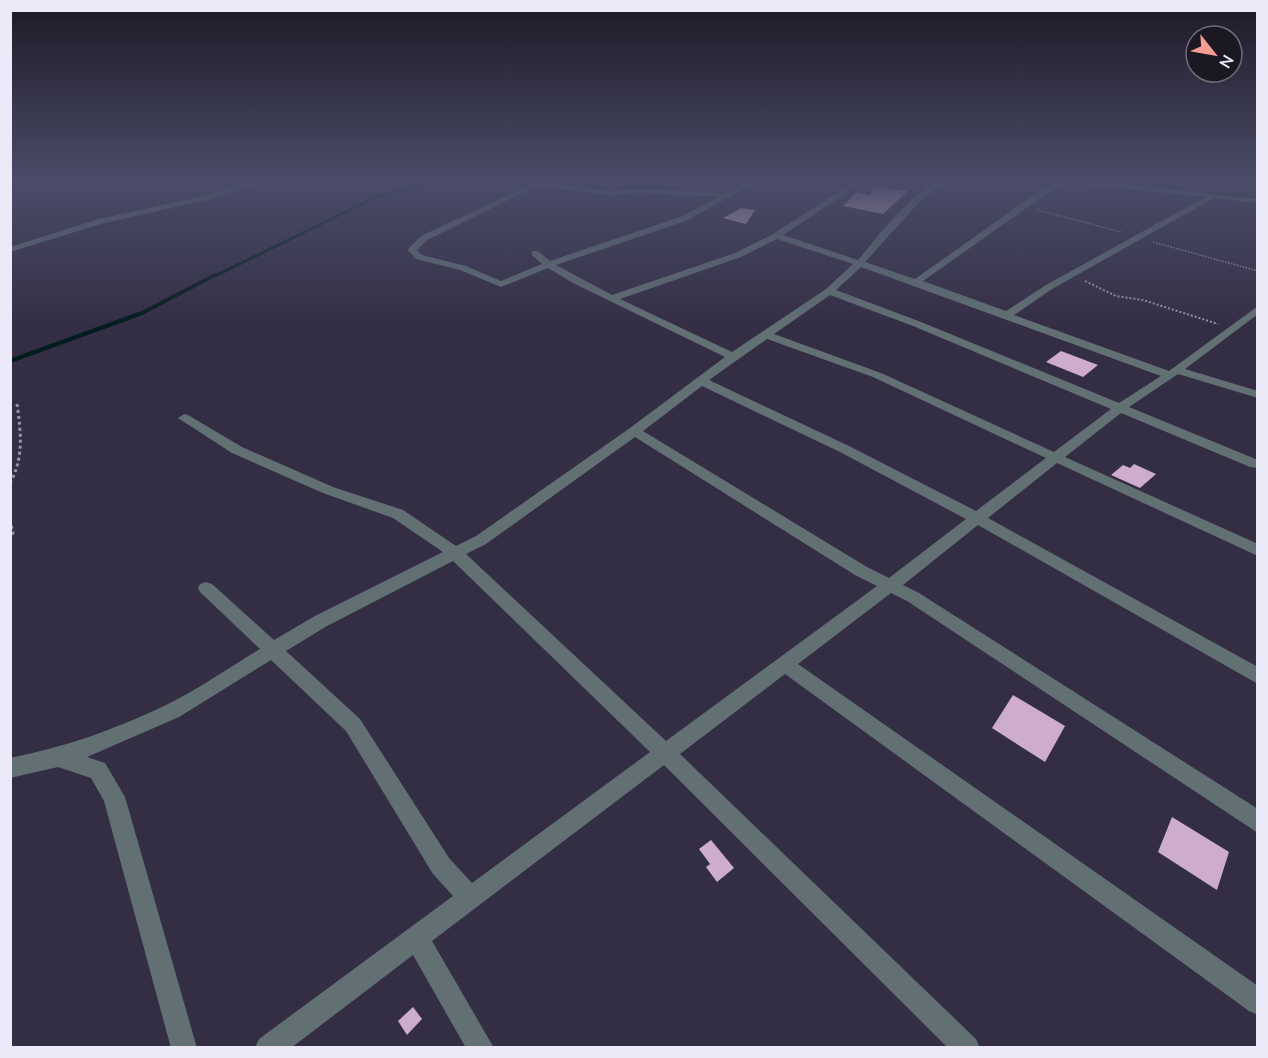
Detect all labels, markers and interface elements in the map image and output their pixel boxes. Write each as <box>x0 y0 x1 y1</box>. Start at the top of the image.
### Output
north arrow <box>1184 24 1244 84</box>
text: N <box>1215 51 1239 72</box>

